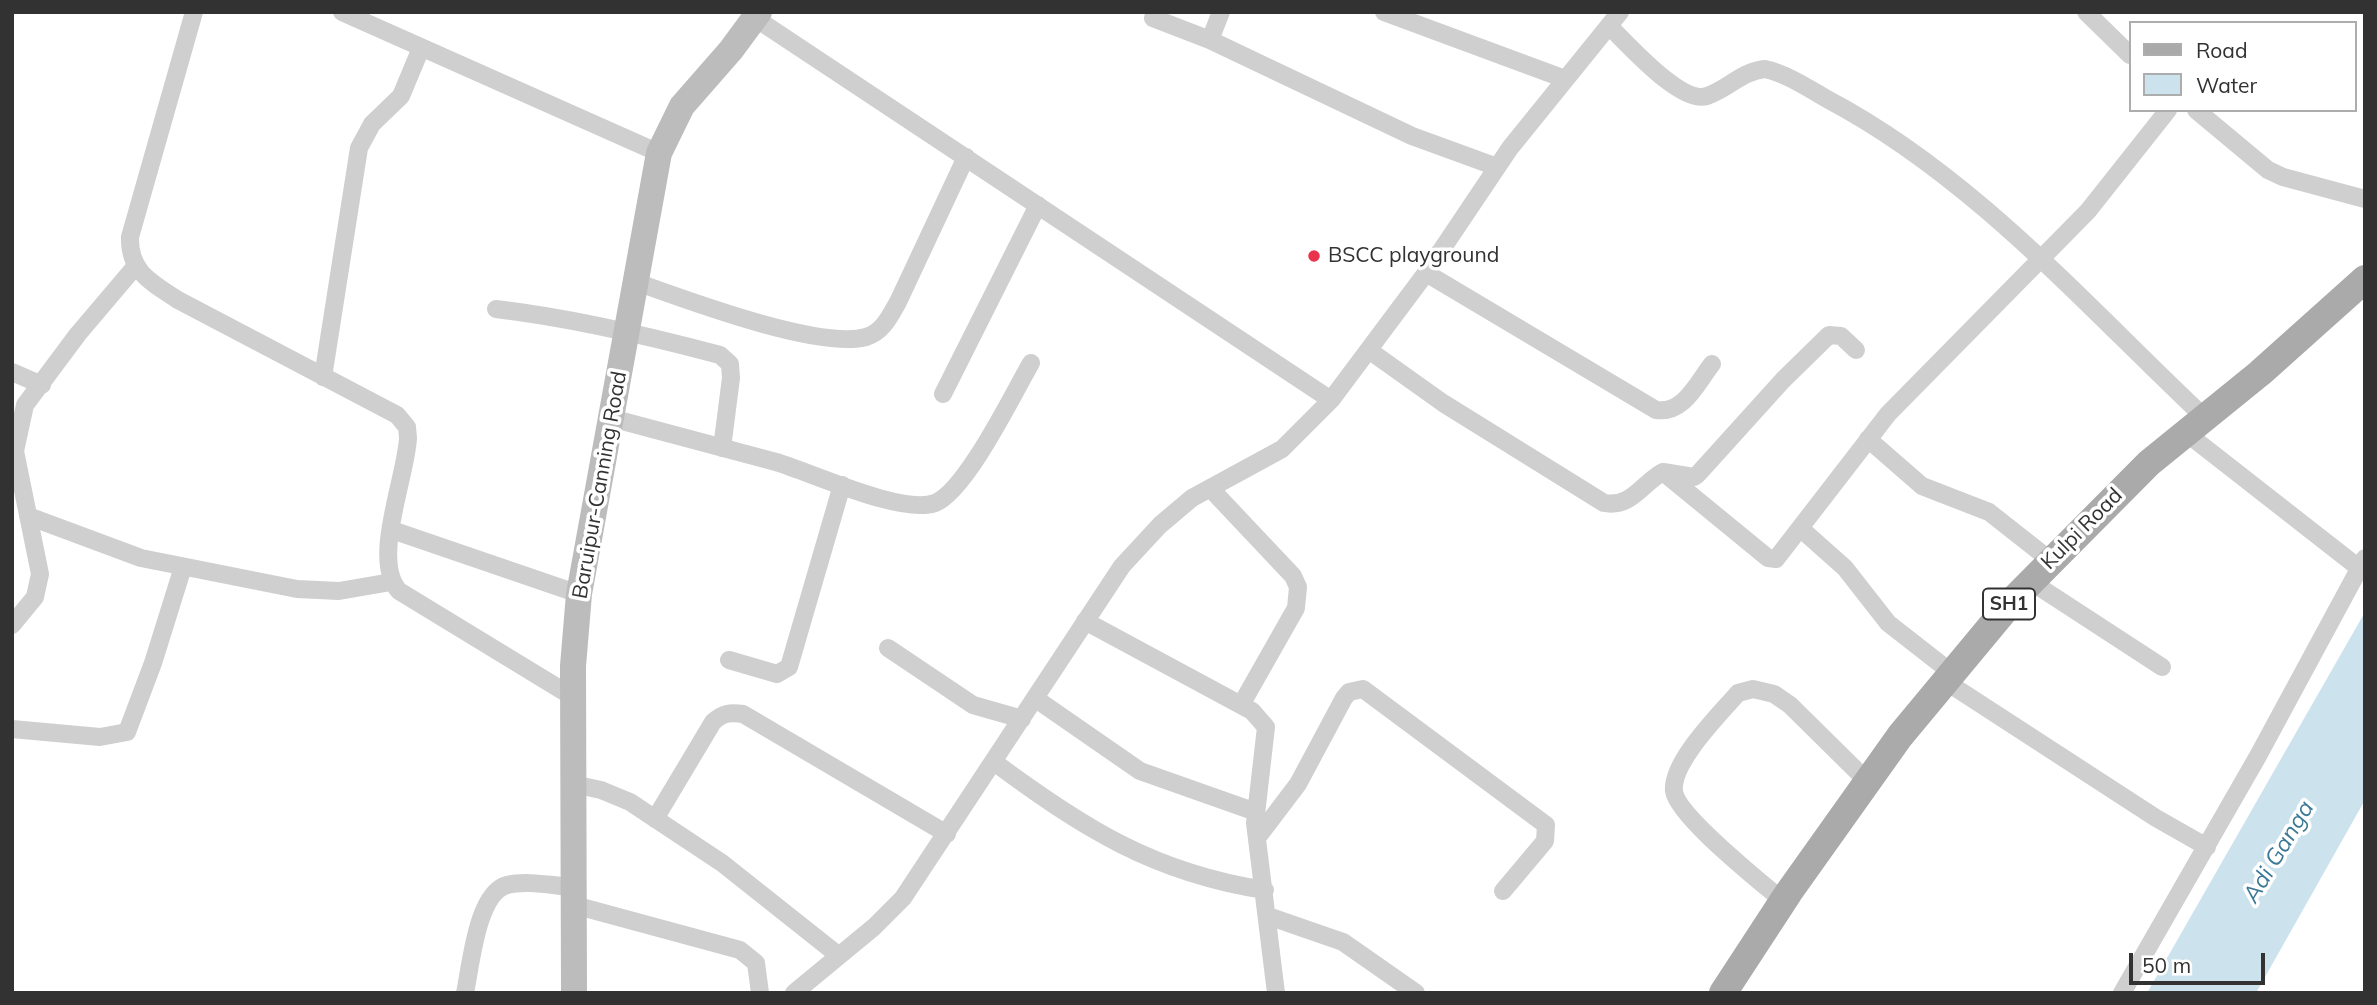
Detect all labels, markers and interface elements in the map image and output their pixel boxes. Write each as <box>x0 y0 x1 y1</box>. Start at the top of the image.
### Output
legend <box>2128 21 2356 112</box>
text: Road <box>2196 37 2247 63</box>
text: Water <box>2196 72 2257 98</box>
place label: BSCC playground <box>1328 243 1499 269</box>
marker: BSCC playground <box>1306 248 1322 264</box>
street label: Baruipur-Canning Road <box>568 369 632 601</box>
street label: Kulpi Road <box>2036 483 2128 575</box>
road number: SH1 <box>1983 589 2035 620</box>
water label: Adi Ganga <box>2238 796 2320 908</box>
scale bar <box>2132 939 2268 983</box>
text: 50 m <box>2142 952 2191 978</box>

